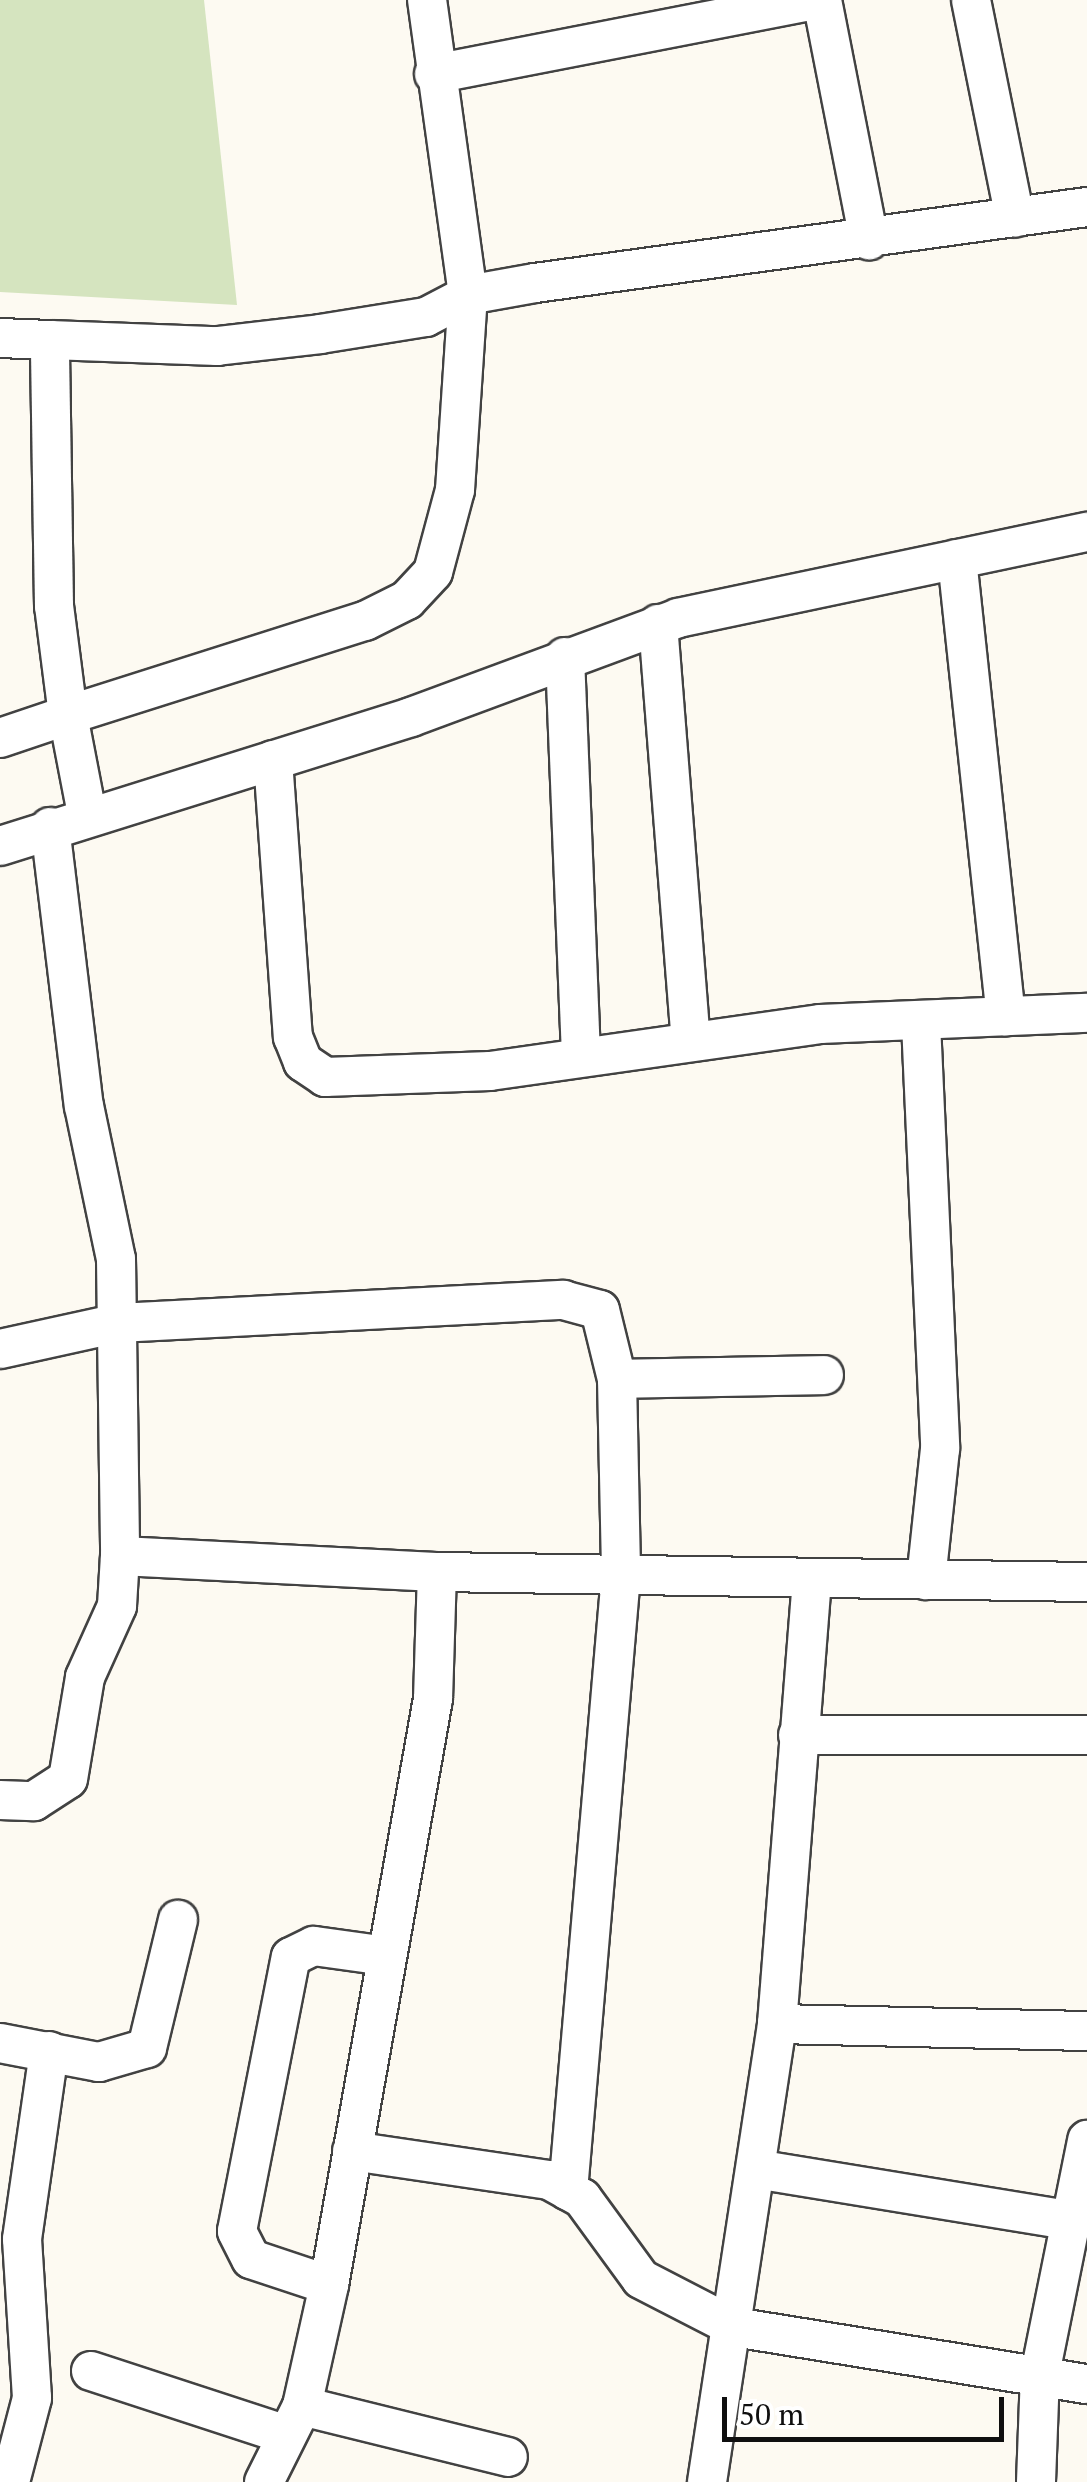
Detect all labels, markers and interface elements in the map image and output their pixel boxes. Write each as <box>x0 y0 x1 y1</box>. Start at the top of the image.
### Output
scale bar <box>727 2377 1010 2439</box>
text: 50 m <box>739 2394 804 2434</box>

